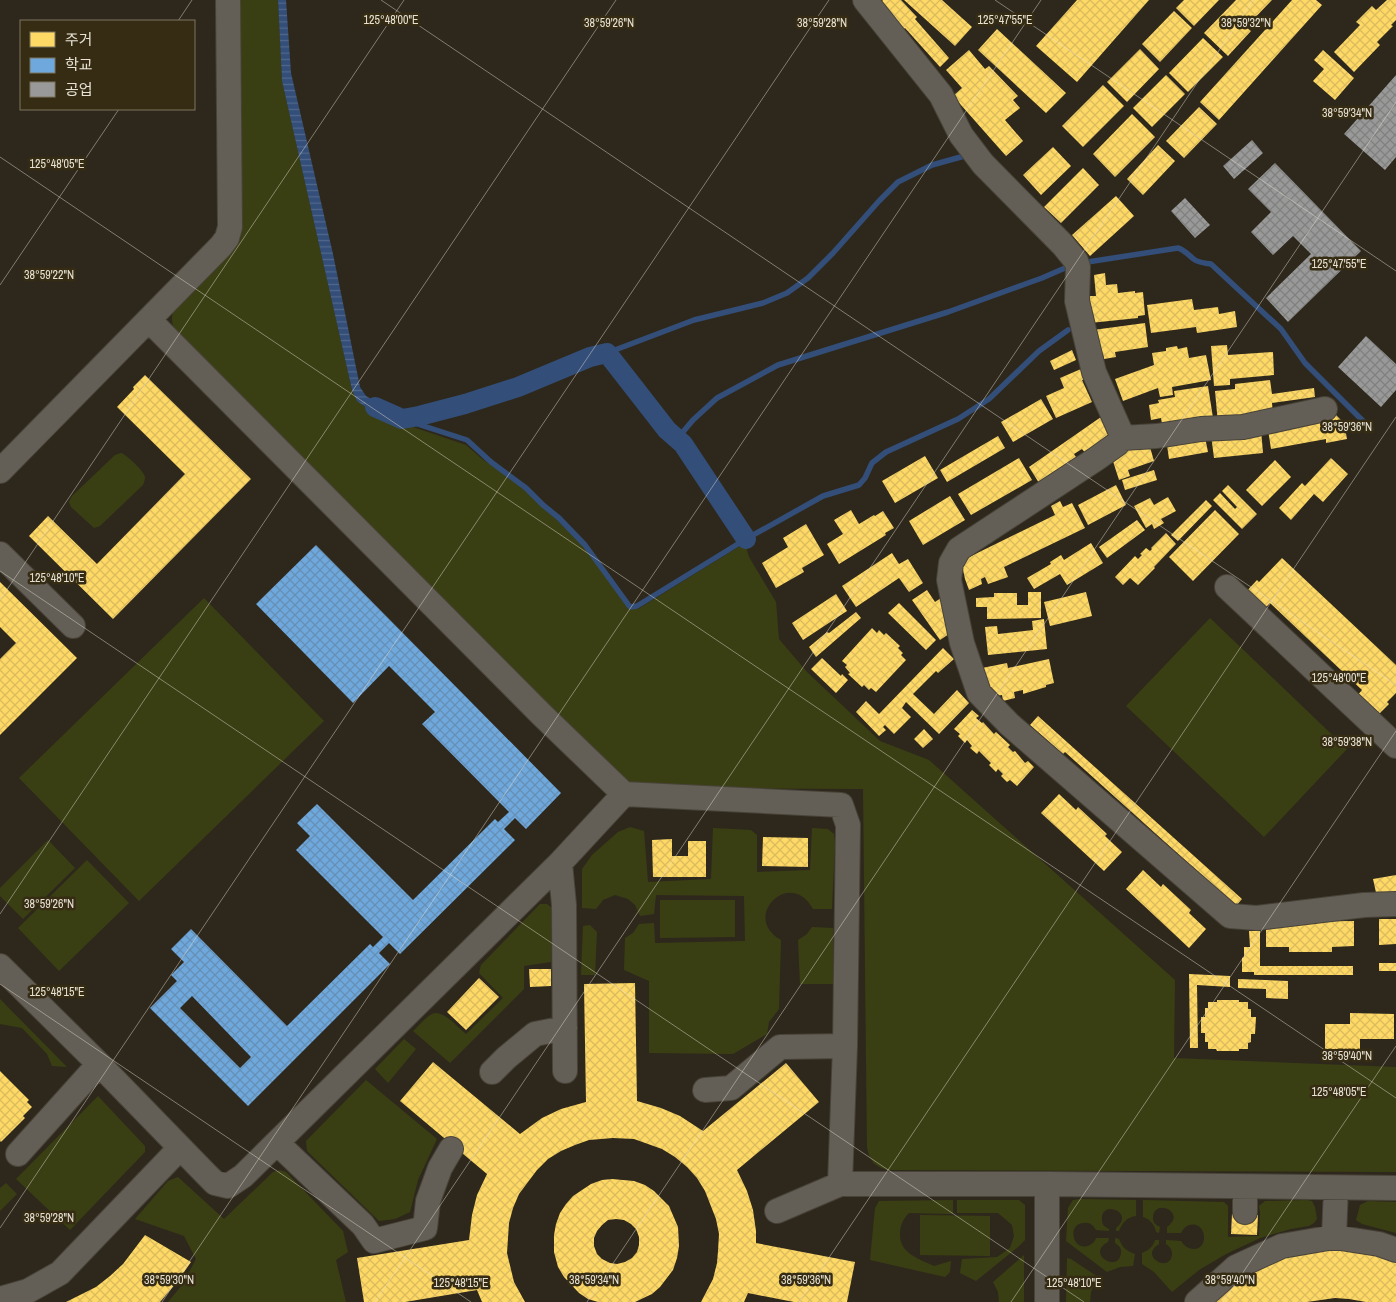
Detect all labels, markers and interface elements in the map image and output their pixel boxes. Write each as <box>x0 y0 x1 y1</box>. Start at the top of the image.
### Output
text: 125°48'00"E <box>363 12 419 28</box>
text: 125°47'55"E <box>977 12 1033 28</box>
text: 38°59'26"N <box>584 15 634 31</box>
text: 38°59'28"N <box>797 15 847 31</box>
text: 38°59'32"N <box>1221 15 1271 31</box>
legend <box>20 20 195 110</box>
text: 주거 <box>65 29 93 50</box>
text: 학교 <box>65 54 93 75</box>
text: 공업 <box>65 79 93 100</box>
text: 38°59'34"N <box>1322 105 1372 121</box>
text: 125°48'05"E <box>29 156 85 172</box>
text: 125°47'55"E <box>1311 256 1367 272</box>
text: 38°59'22"N <box>24 267 74 283</box>
text: 38°59'36"N <box>1322 419 1372 435</box>
text: 125°48'10"E <box>29 570 85 586</box>
text: 125°48'00"E <box>1311 670 1367 686</box>
text: 38°59'38"N <box>1322 734 1372 750</box>
text: 38°59'26"N <box>24 896 74 912</box>
text: 125°48'15"E <box>29 984 85 1000</box>
text: 38°59'40"N <box>1322 1048 1372 1064</box>
text: 125°48'05"E <box>1311 1084 1367 1100</box>
text: 38°59'28"N <box>24 1210 74 1226</box>
text: 38°59'30"N <box>144 1272 194 1288</box>
text: 38°59'34"N <box>569 1272 619 1288</box>
text: 38°59'36"N <box>781 1272 831 1288</box>
text: 38°59'40"N <box>1205 1272 1255 1288</box>
text: 125°48'15"E <box>433 1275 489 1291</box>
text: 125°48'10"E <box>1046 1275 1102 1291</box>

